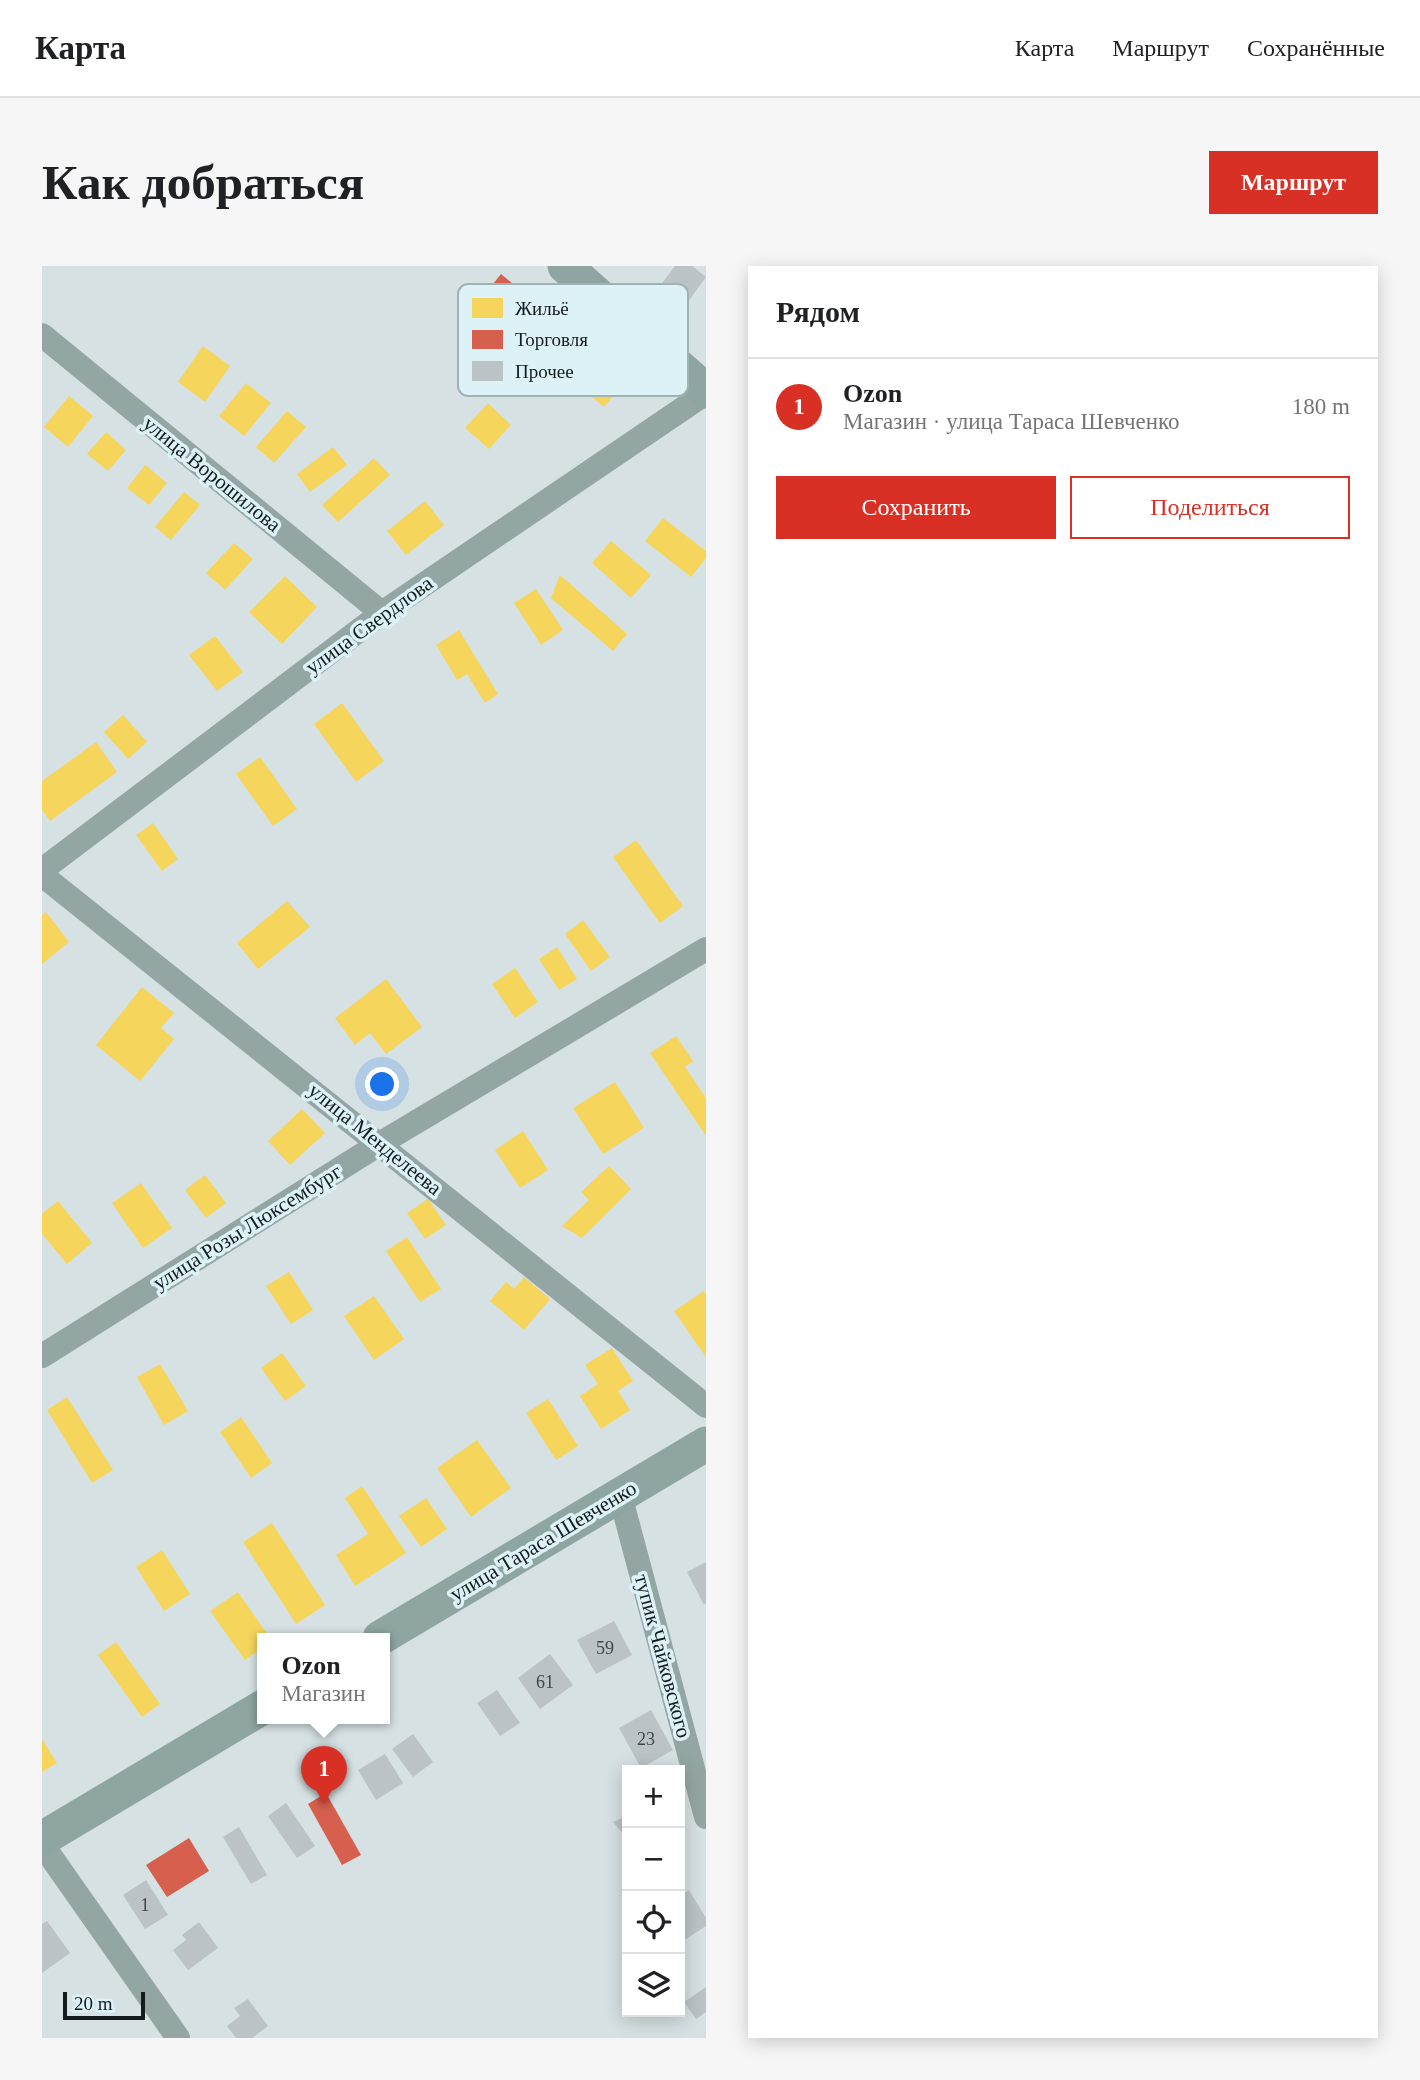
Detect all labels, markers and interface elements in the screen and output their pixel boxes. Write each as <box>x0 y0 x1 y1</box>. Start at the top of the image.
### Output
text: Карта <box>35 30 126 66</box>
text: Карта <box>1015 35 1074 61</box>
text: Маршрут <box>1112 35 1209 61</box>
text: Сохранённые <box>1247 35 1385 61</box>
button: Маршрут <box>1209 151 1378 214</box>
text: Как добраться <box>42 155 364 210</box>
legend <box>458 284 688 396</box>
text: Рядом <box>776 295 860 328</box>
text: Жильё <box>515 298 569 319</box>
text: Торговля <box>515 329 588 350</box>
text: Прочее <box>515 361 574 382</box>
text: Ozon <box>843 379 902 408</box>
text: 1 <box>793 394 805 419</box>
text: 180 m <box>1292 394 1350 419</box>
text: Магазин · улица Тараса Шевченко <box>843 409 1180 434</box>
street label: улица Ворошилова <box>138 411 286 537</box>
button: Сохранить <box>776 476 1056 539</box>
button: Поделиться <box>1070 476 1350 539</box>
street label: улица Свердлова <box>301 570 438 679</box>
your location <box>365 1067 399 1101</box>
street label: улица Менделеева <box>304 1078 447 1200</box>
street label: улица Розы Люксембург <box>148 1159 346 1295</box>
street label: улица Тараса Шевченко <box>445 1476 641 1606</box>
street label: тупик Чайковского <box>630 1572 696 1740</box>
popup <box>257 1633 390 1724</box>
house number: 59 <box>596 1638 614 1658</box>
text: Ozon <box>281 1651 341 1680</box>
house number: 61 <box>536 1672 554 1692</box>
text: Магазин <box>281 1681 366 1706</box>
house number: 23 <box>637 1729 655 1749</box>
pin: 1 <box>301 1746 347 1804</box>
map controls <box>622 1765 685 2017</box>
button: + <box>622 1765 685 1828</box>
button: − <box>622 1828 685 1891</box>
button: locate <box>622 1891 685 1954</box>
house number: 1 <box>141 1895 150 1915</box>
button: layers <box>622 1954 685 2017</box>
scale bar <box>63 1989 145 2021</box>
text: 20 m <box>74 1993 113 2014</box>

